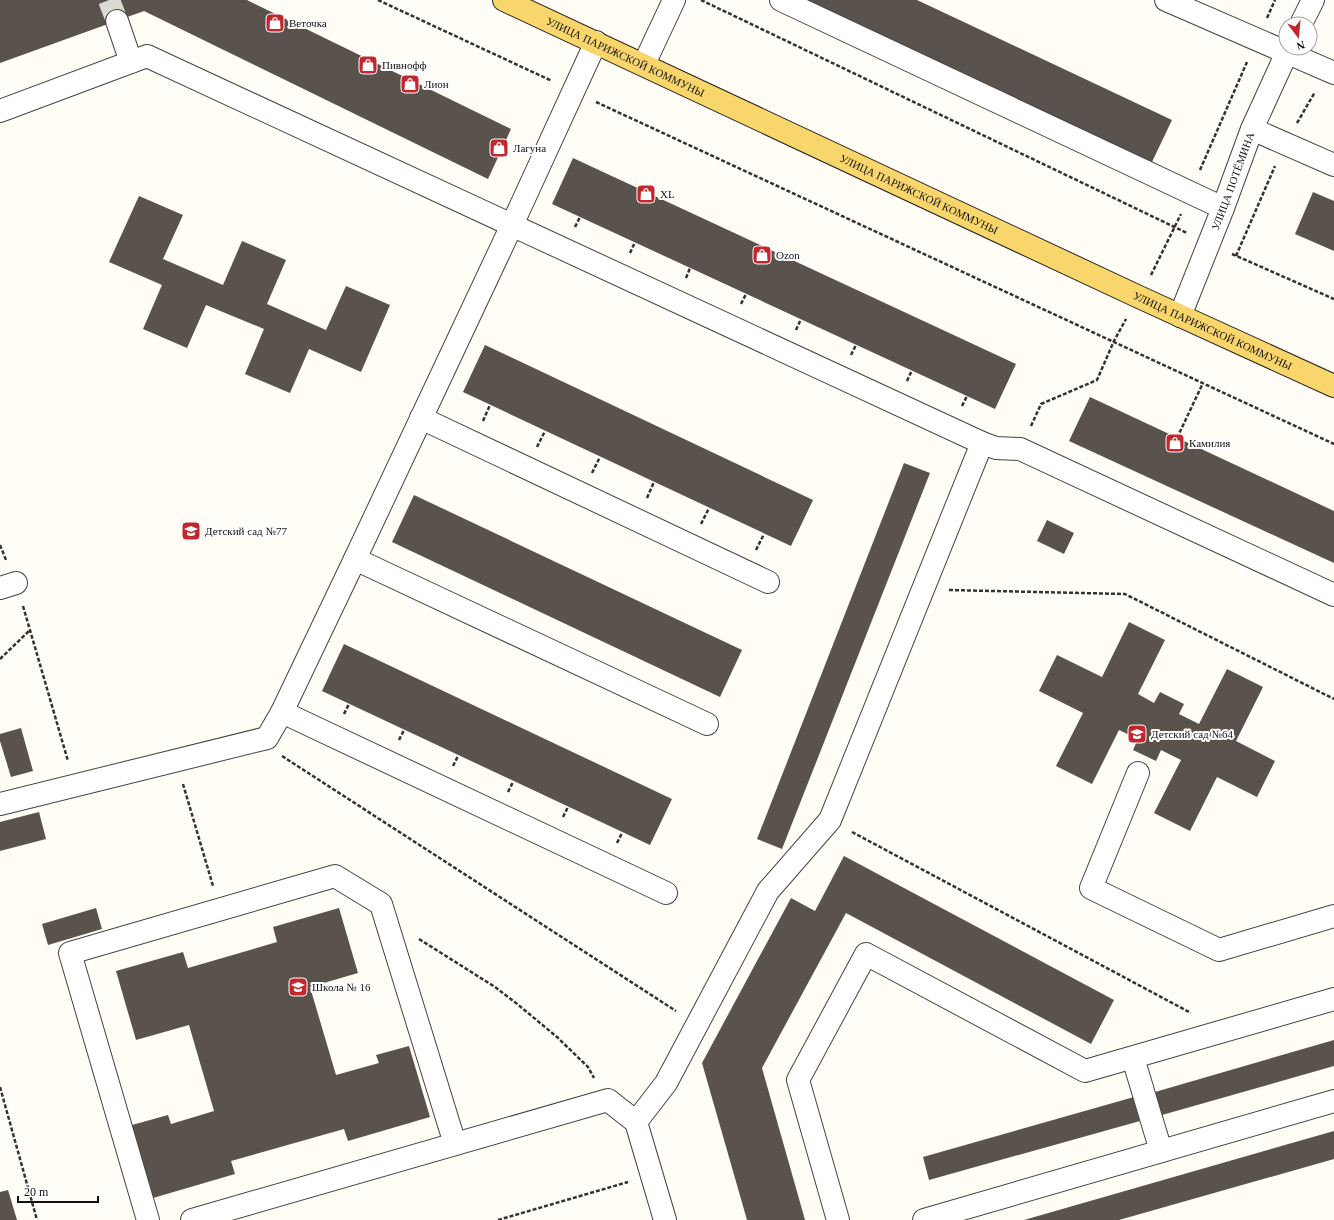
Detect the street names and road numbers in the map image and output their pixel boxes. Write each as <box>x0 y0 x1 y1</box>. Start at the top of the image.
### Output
street label: УЛИЦА ПАРИЖСКОЙ КОММУНЫ <box>544 15 707 99</box>
street label: УЛИЦА ПОТЁМИНА <box>1209 130 1256 232</box>
street label: УЛИЦА ПАРИЖСКОЙ КОММУНЫ <box>838 152 1000 236</box>
street label: УЛИЦА ПАРИЖСКОЙ КОММУНЫ <box>1131 289 1294 372</box>

